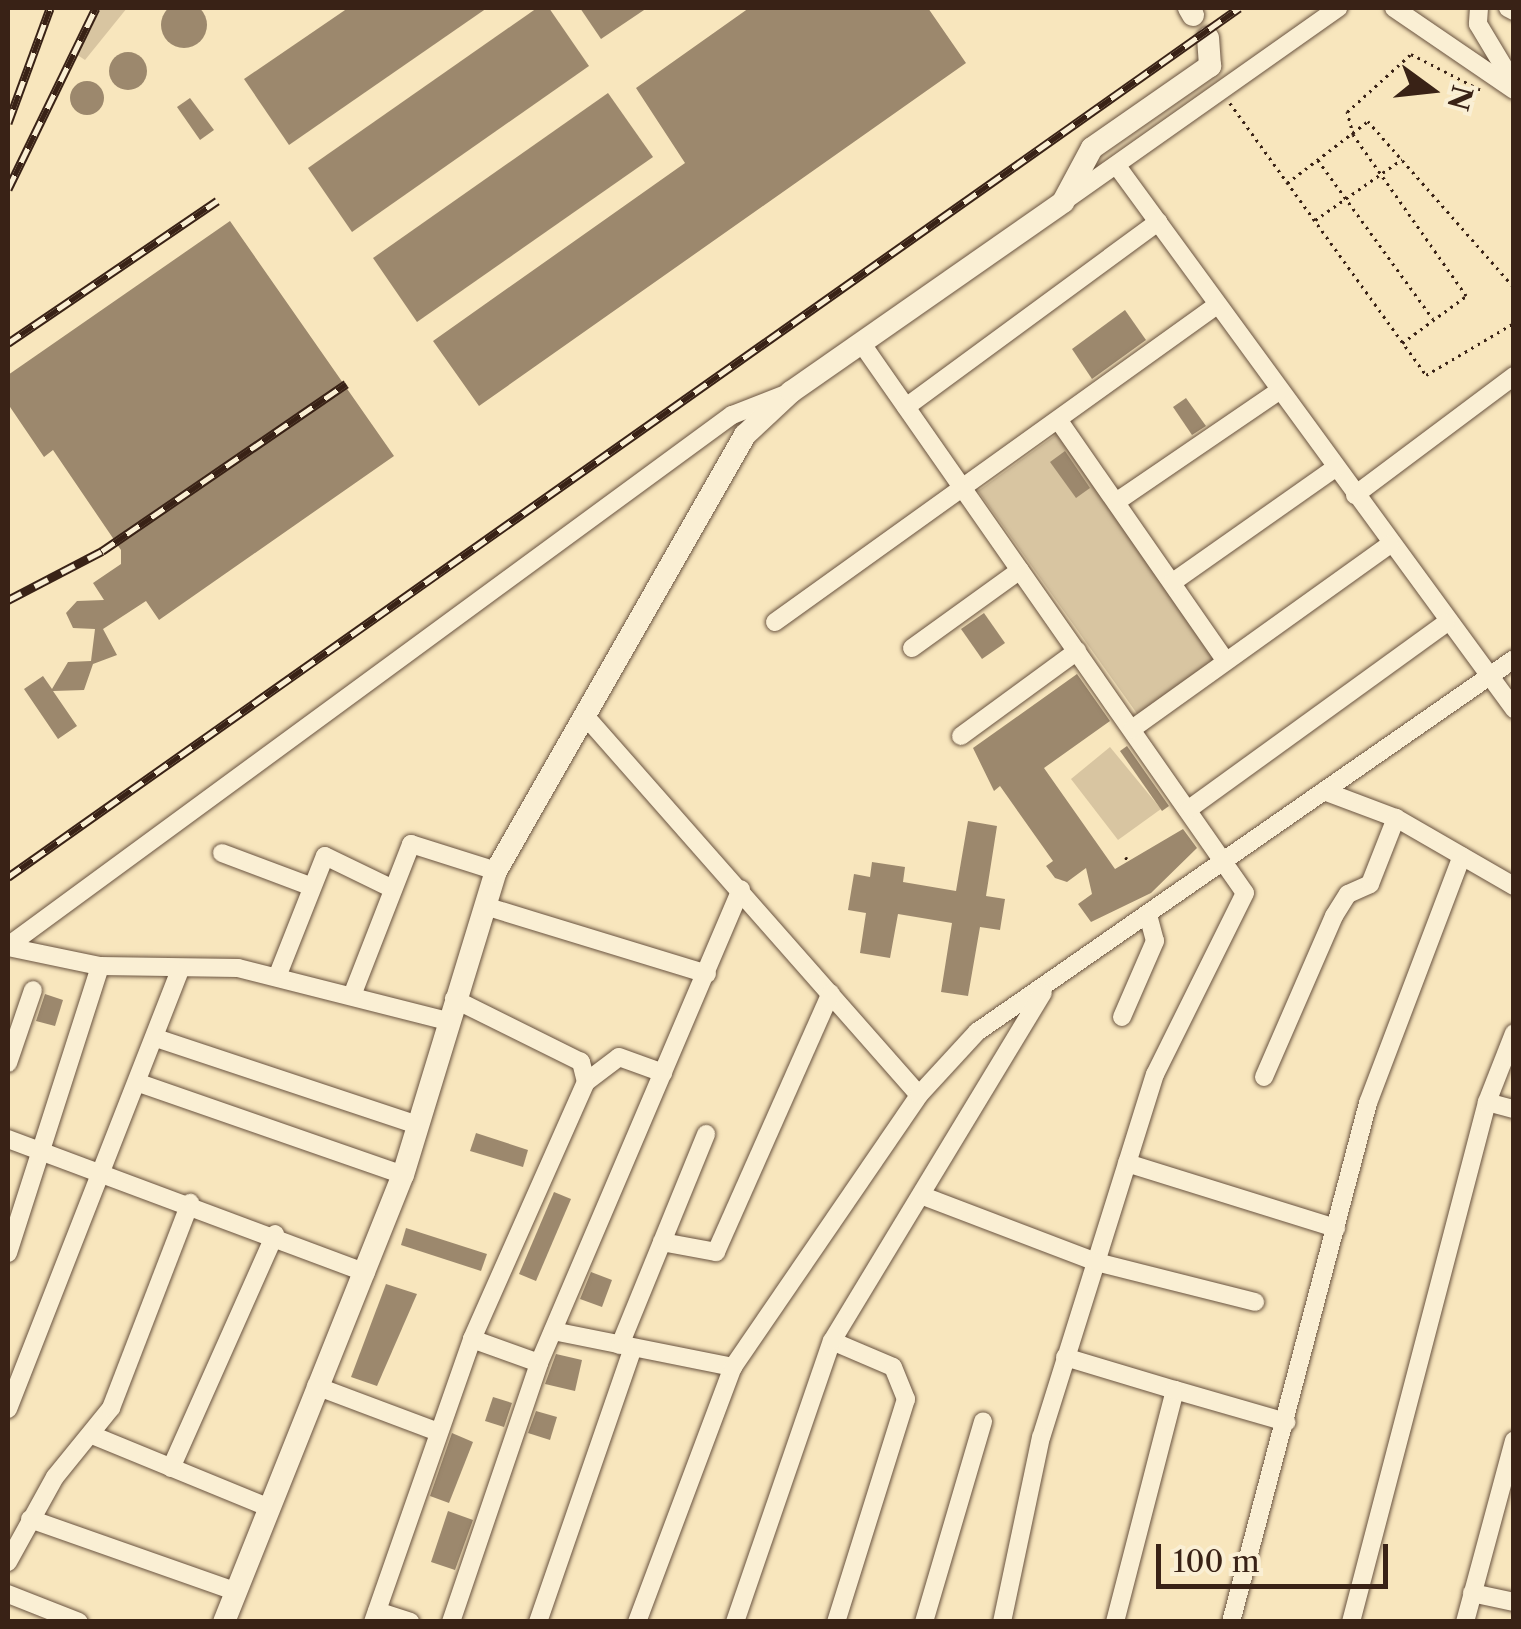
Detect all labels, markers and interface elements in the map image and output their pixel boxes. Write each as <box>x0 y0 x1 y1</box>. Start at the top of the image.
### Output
north arrow <box>1381 40 1481 140</box>
text: N <box>1440 82 1480 114</box>
scale bar <box>1161 1524 1394 1586</box>
text: 100 m <box>1173 1543 1260 1580</box>

